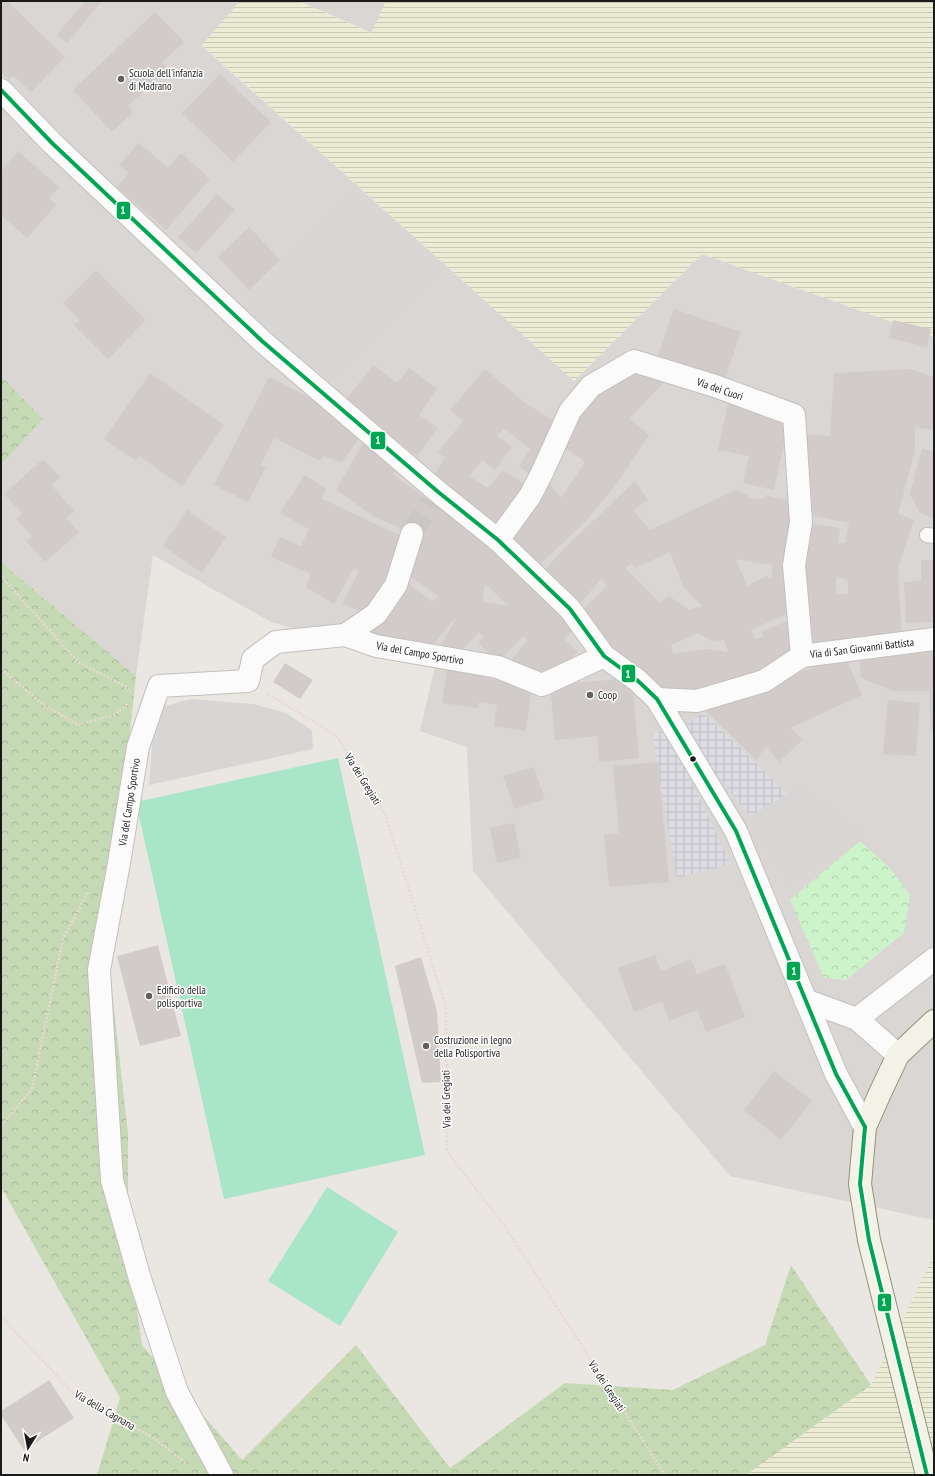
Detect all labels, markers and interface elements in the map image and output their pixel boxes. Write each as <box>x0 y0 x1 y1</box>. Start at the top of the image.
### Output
place label: Scuola dell'infanzia di Madrano <box>129 66 203 93</box>
marker: Scuola dell'infanzia di Madrano <box>116 74 126 84</box>
line badge: 1 <box>116 201 131 220</box>
text: 1 <box>120 203 126 217</box>
street label: Via dei Cuori <box>694 374 745 403</box>
line badge: 1 <box>370 431 386 450</box>
text: 1 <box>375 433 381 447</box>
street label: Via di San Giovanni Battista <box>808 635 915 661</box>
street label: Via del Campo Sportivo <box>374 638 465 668</box>
line badge: 1 <box>621 664 636 683</box>
text: 1 <box>625 667 631 681</box>
place label: Coop <box>598 688 617 702</box>
marker: Coop <box>585 690 595 700</box>
street label: Via dei Gregiati <box>341 750 384 807</box>
unlabelled marker <box>688 754 698 764</box>
street label: Via del Campo Sportivo <box>115 757 143 848</box>
line badge: 1 <box>786 961 801 981</box>
text: 1 <box>791 964 797 978</box>
place label: Edificio della polisportiva <box>157 983 206 1010</box>
marker: Edificio della polisportiva <box>144 991 154 1001</box>
place label: Costruzione in legno della Polisportiva <box>434 1033 512 1060</box>
marker: Costruzione in legno della Polisportiva <box>421 1041 431 1051</box>
street label: Via dei Gregiati <box>438 1070 454 1129</box>
line badge: 1 <box>877 1293 892 1312</box>
text: 1 <box>881 1295 887 1309</box>
street label: Via dei Gregiati <box>585 1357 629 1414</box>
street label: Via della Cagnana <box>71 1386 138 1433</box>
north arrow <box>8 1428 48 1468</box>
text: N <box>22 1450 30 1465</box>

